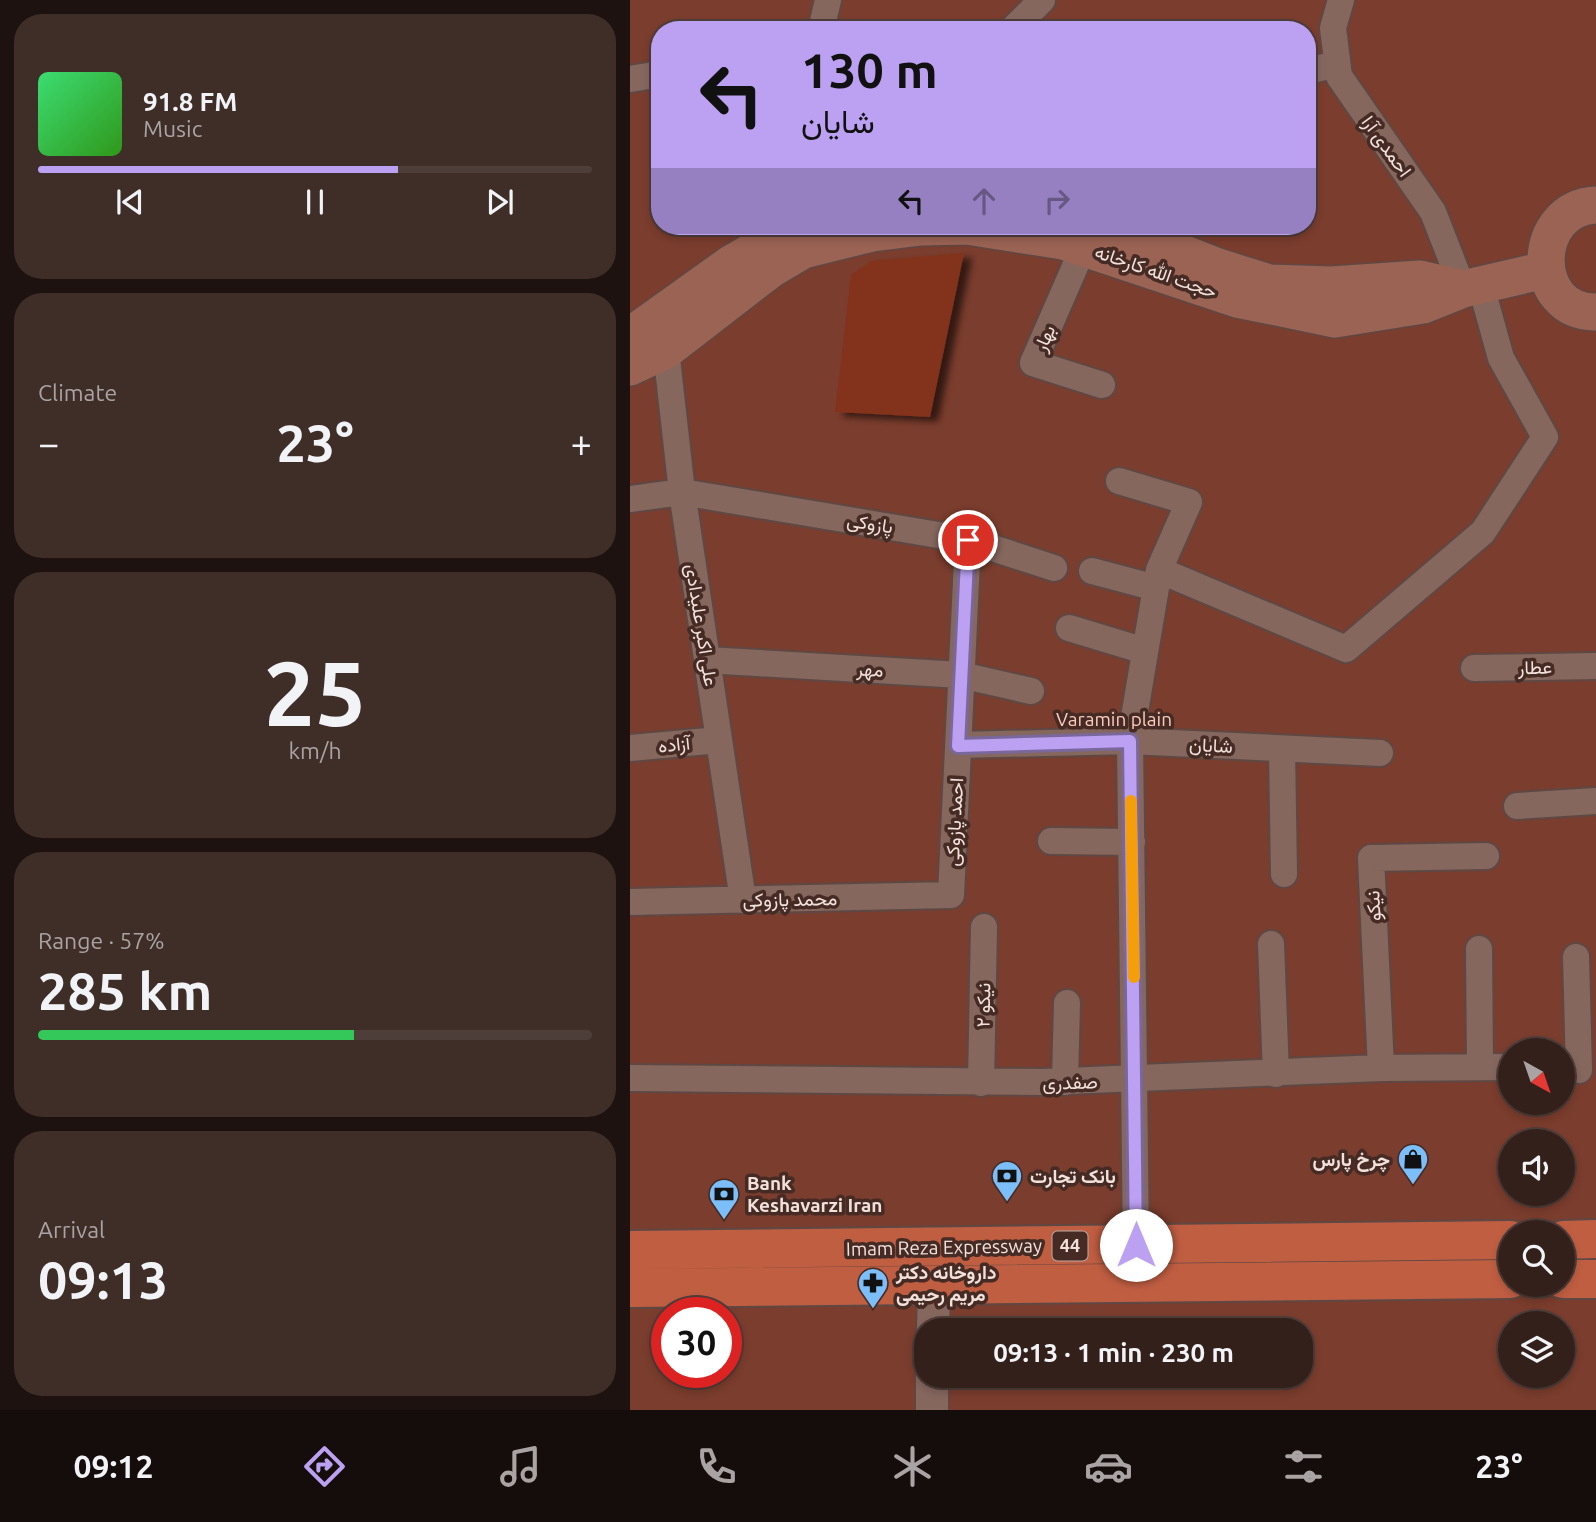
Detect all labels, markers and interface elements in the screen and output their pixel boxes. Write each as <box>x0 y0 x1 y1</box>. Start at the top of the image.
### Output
text: 130 m <box>801 42 938 97</box>
icon: left <box>686 49 777 140</box>
text: 91.8 FM <box>143 87 237 116</box>
text: شایان <box>801 103 875 139</box>
street label: احمدی آرا <box>1357 111 1416 181</box>
text: Music <box>143 116 202 141</box>
icon: left <box>892 182 930 220</box>
icon: ahead <box>965 182 1003 220</box>
icon: right <box>1038 182 1076 220</box>
icon: previous <box>111 183 149 221</box>
icon: pause <box>296 183 334 221</box>
icon: next <box>481 183 519 221</box>
street label: حجت الله کارخانه <box>1092 240 1220 303</box>
street label: بهار <box>1028 321 1060 356</box>
text: Climate <box>38 380 117 405</box>
text: 23° <box>276 414 354 472</box>
text: − <box>38 422 59 464</box>
text: + <box>571 422 592 464</box>
street label: پازوکی <box>845 509 895 540</box>
pin <box>938 510 998 570</box>
icon: arrive <box>949 521 987 559</box>
street label: علی اکبر علیدادی <box>680 562 723 688</box>
text: 25 <box>264 641 366 743</box>
street label: عطار <box>1517 656 1552 679</box>
street label: مهر <box>855 657 884 682</box>
park label: Varamin plain <box>1056 708 1172 730</box>
street label: آزاده <box>657 731 693 758</box>
street label: شایان <box>1189 733 1233 758</box>
text: km/h <box>288 738 342 763</box>
street label: احمد پازوکی <box>941 777 970 867</box>
street label: محمد پازوکی <box>742 887 838 914</box>
street label: نیکو <box>1361 890 1386 922</box>
text: Range · 57% <box>38 928 165 953</box>
text: 285 km <box>38 962 212 1020</box>
street label: نیکو ۲ <box>972 982 995 1028</box>
north arrow <box>1498 1038 1575 1115</box>
map controls <box>1498 1038 1575 1388</box>
street label: صفدری <box>1042 1071 1098 1094</box>
button: sound <box>1498 1129 1575 1206</box>
shop icon: چرخ پارس <box>1396 1142 1430 1186</box>
place label: چرخ پارس <box>1312 1148 1390 1173</box>
bank icon: بانک تجارت <box>990 1159 1024 1203</box>
place label: بانک تجارت <box>1030 1165 1116 1189</box>
place label: Bank Keshavarzi Iran <box>747 1172 882 1216</box>
bank icon: Bank Keshavarzi Iran <box>707 1177 741 1221</box>
position arrow <box>1099 1208 1173 1282</box>
text: Arrival <box>38 1217 105 1242</box>
button: search <box>1498 1220 1575 1297</box>
road number: 44 <box>1052 1232 1088 1260</box>
street label: Imam Reza Expressway <box>846 1234 1042 1260</box>
text: 09:13 <box>38 1251 168 1309</box>
place label: داروخانه دکتر مریم رحیمی <box>895 1261 996 1307</box>
pharmacy icon: داروخانه دکتر مریم رحیمی <box>856 1266 890 1310</box>
speed limit sign: 30 <box>651 1297 742 1388</box>
button: layers <box>1498 1311 1575 1388</box>
text: 09:13 · 1 min · 230 m <box>993 1338 1234 1367</box>
icon: directions <box>300 1442 349 1491</box>
icon: music <box>496 1442 545 1491</box>
icon: phone <box>692 1442 741 1491</box>
icon: climate <box>888 1442 937 1491</box>
icon: car <box>1084 1442 1133 1491</box>
icon: filters <box>1279 1442 1328 1491</box>
text: 09:12 <box>73 1448 153 1484</box>
text: 23° <box>1475 1448 1523 1484</box>

